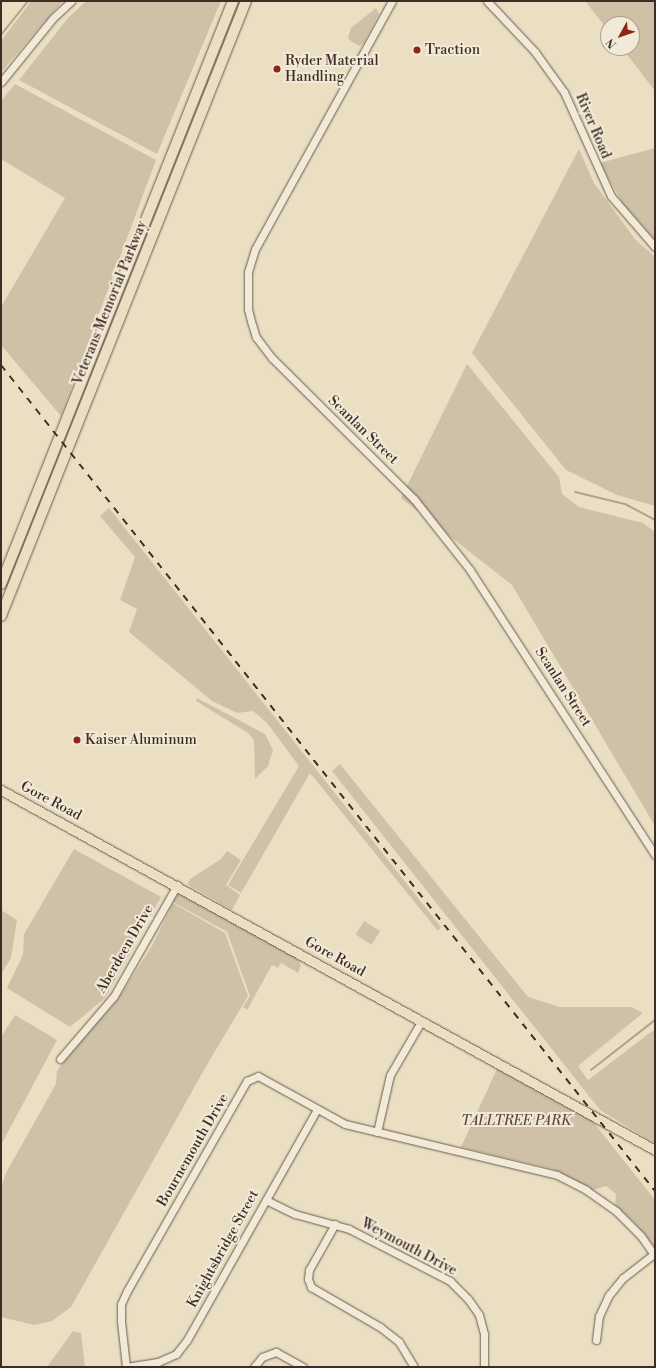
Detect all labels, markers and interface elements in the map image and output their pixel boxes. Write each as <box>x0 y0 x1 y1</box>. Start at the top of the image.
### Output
north arrow <box>600 16 640 56</box>
text: N <box>603 35 620 51</box>
place label: Traction <box>425 42 480 58</box>
marker: Traction <box>412 45 422 55</box>
place label: Ryder Material Handling <box>285 53 379 86</box>
marker: Ryder Material Handling <box>272 64 282 74</box>
street label: River Road <box>572 91 614 161</box>
street label: Veterans Memorial Parkway <box>69 218 151 388</box>
street label: Scanlan Street <box>324 392 402 468</box>
street label: Scanlan Street <box>531 644 595 730</box>
place label: Kaiser Aluminum <box>85 732 197 748</box>
marker: Kaiser Aluminum <box>72 735 82 745</box>
street label: Gore Road <box>18 778 84 824</box>
street label: Aberdeen Drive <box>93 902 157 996</box>
street label: Gore Road <box>302 934 368 980</box>
street label: Bournemouth Drive <box>154 1091 232 1209</box>
park label: TALLTREE PARK <box>461 1113 571 1129</box>
street label: Knightsbridge Street <box>184 1187 262 1311</box>
street label: Weymouth Drive <box>358 1215 460 1279</box>

